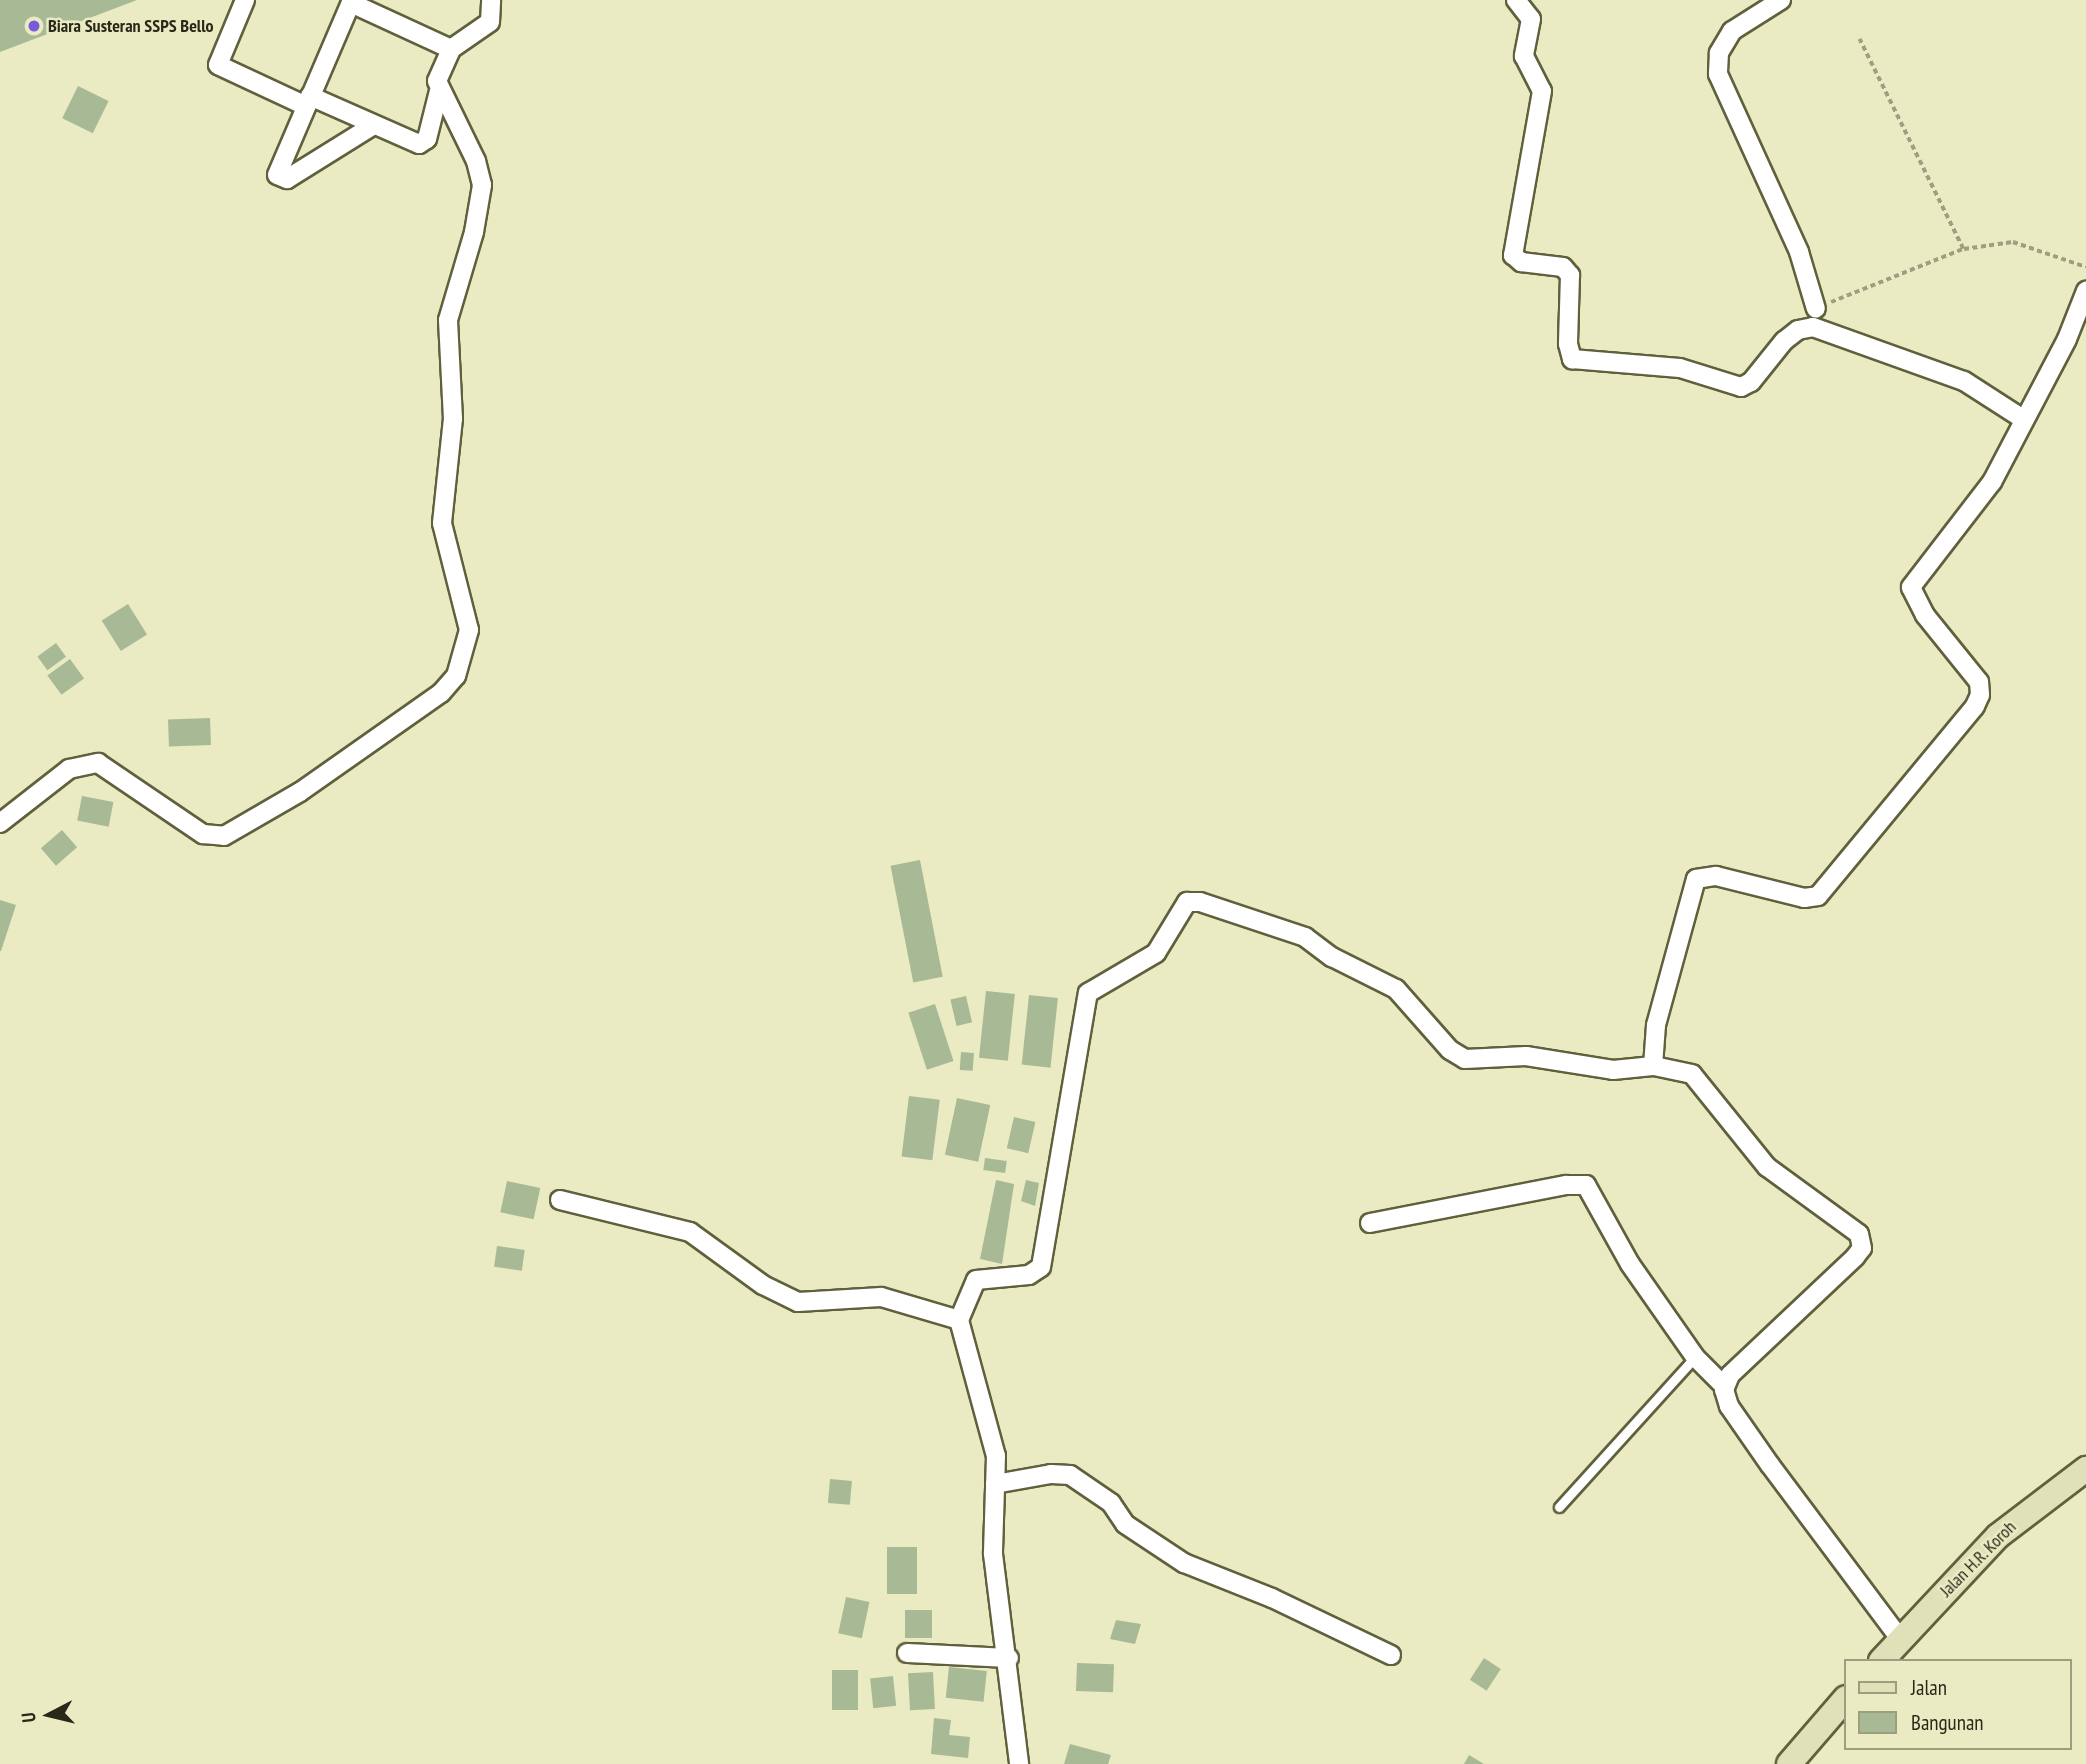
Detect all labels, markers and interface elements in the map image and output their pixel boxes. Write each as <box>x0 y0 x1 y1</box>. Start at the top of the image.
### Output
place label: Biara Susteran SSPS Bello <box>48 15 214 37</box>
marker: Biara Susteran SSPS Bello <box>26 18 42 34</box>
street label: Jalan H.R. Koroh <box>1935 1516 2021 1602</box>
legend <box>1844 1659 2072 1750</box>
text: Jalan <box>1911 1674 1947 1701</box>
north arrow <box>14 1680 84 1750</box>
text: Bangunan <box>1911 1709 1984 1736</box>
text: U <box>16 1711 41 1724</box>

